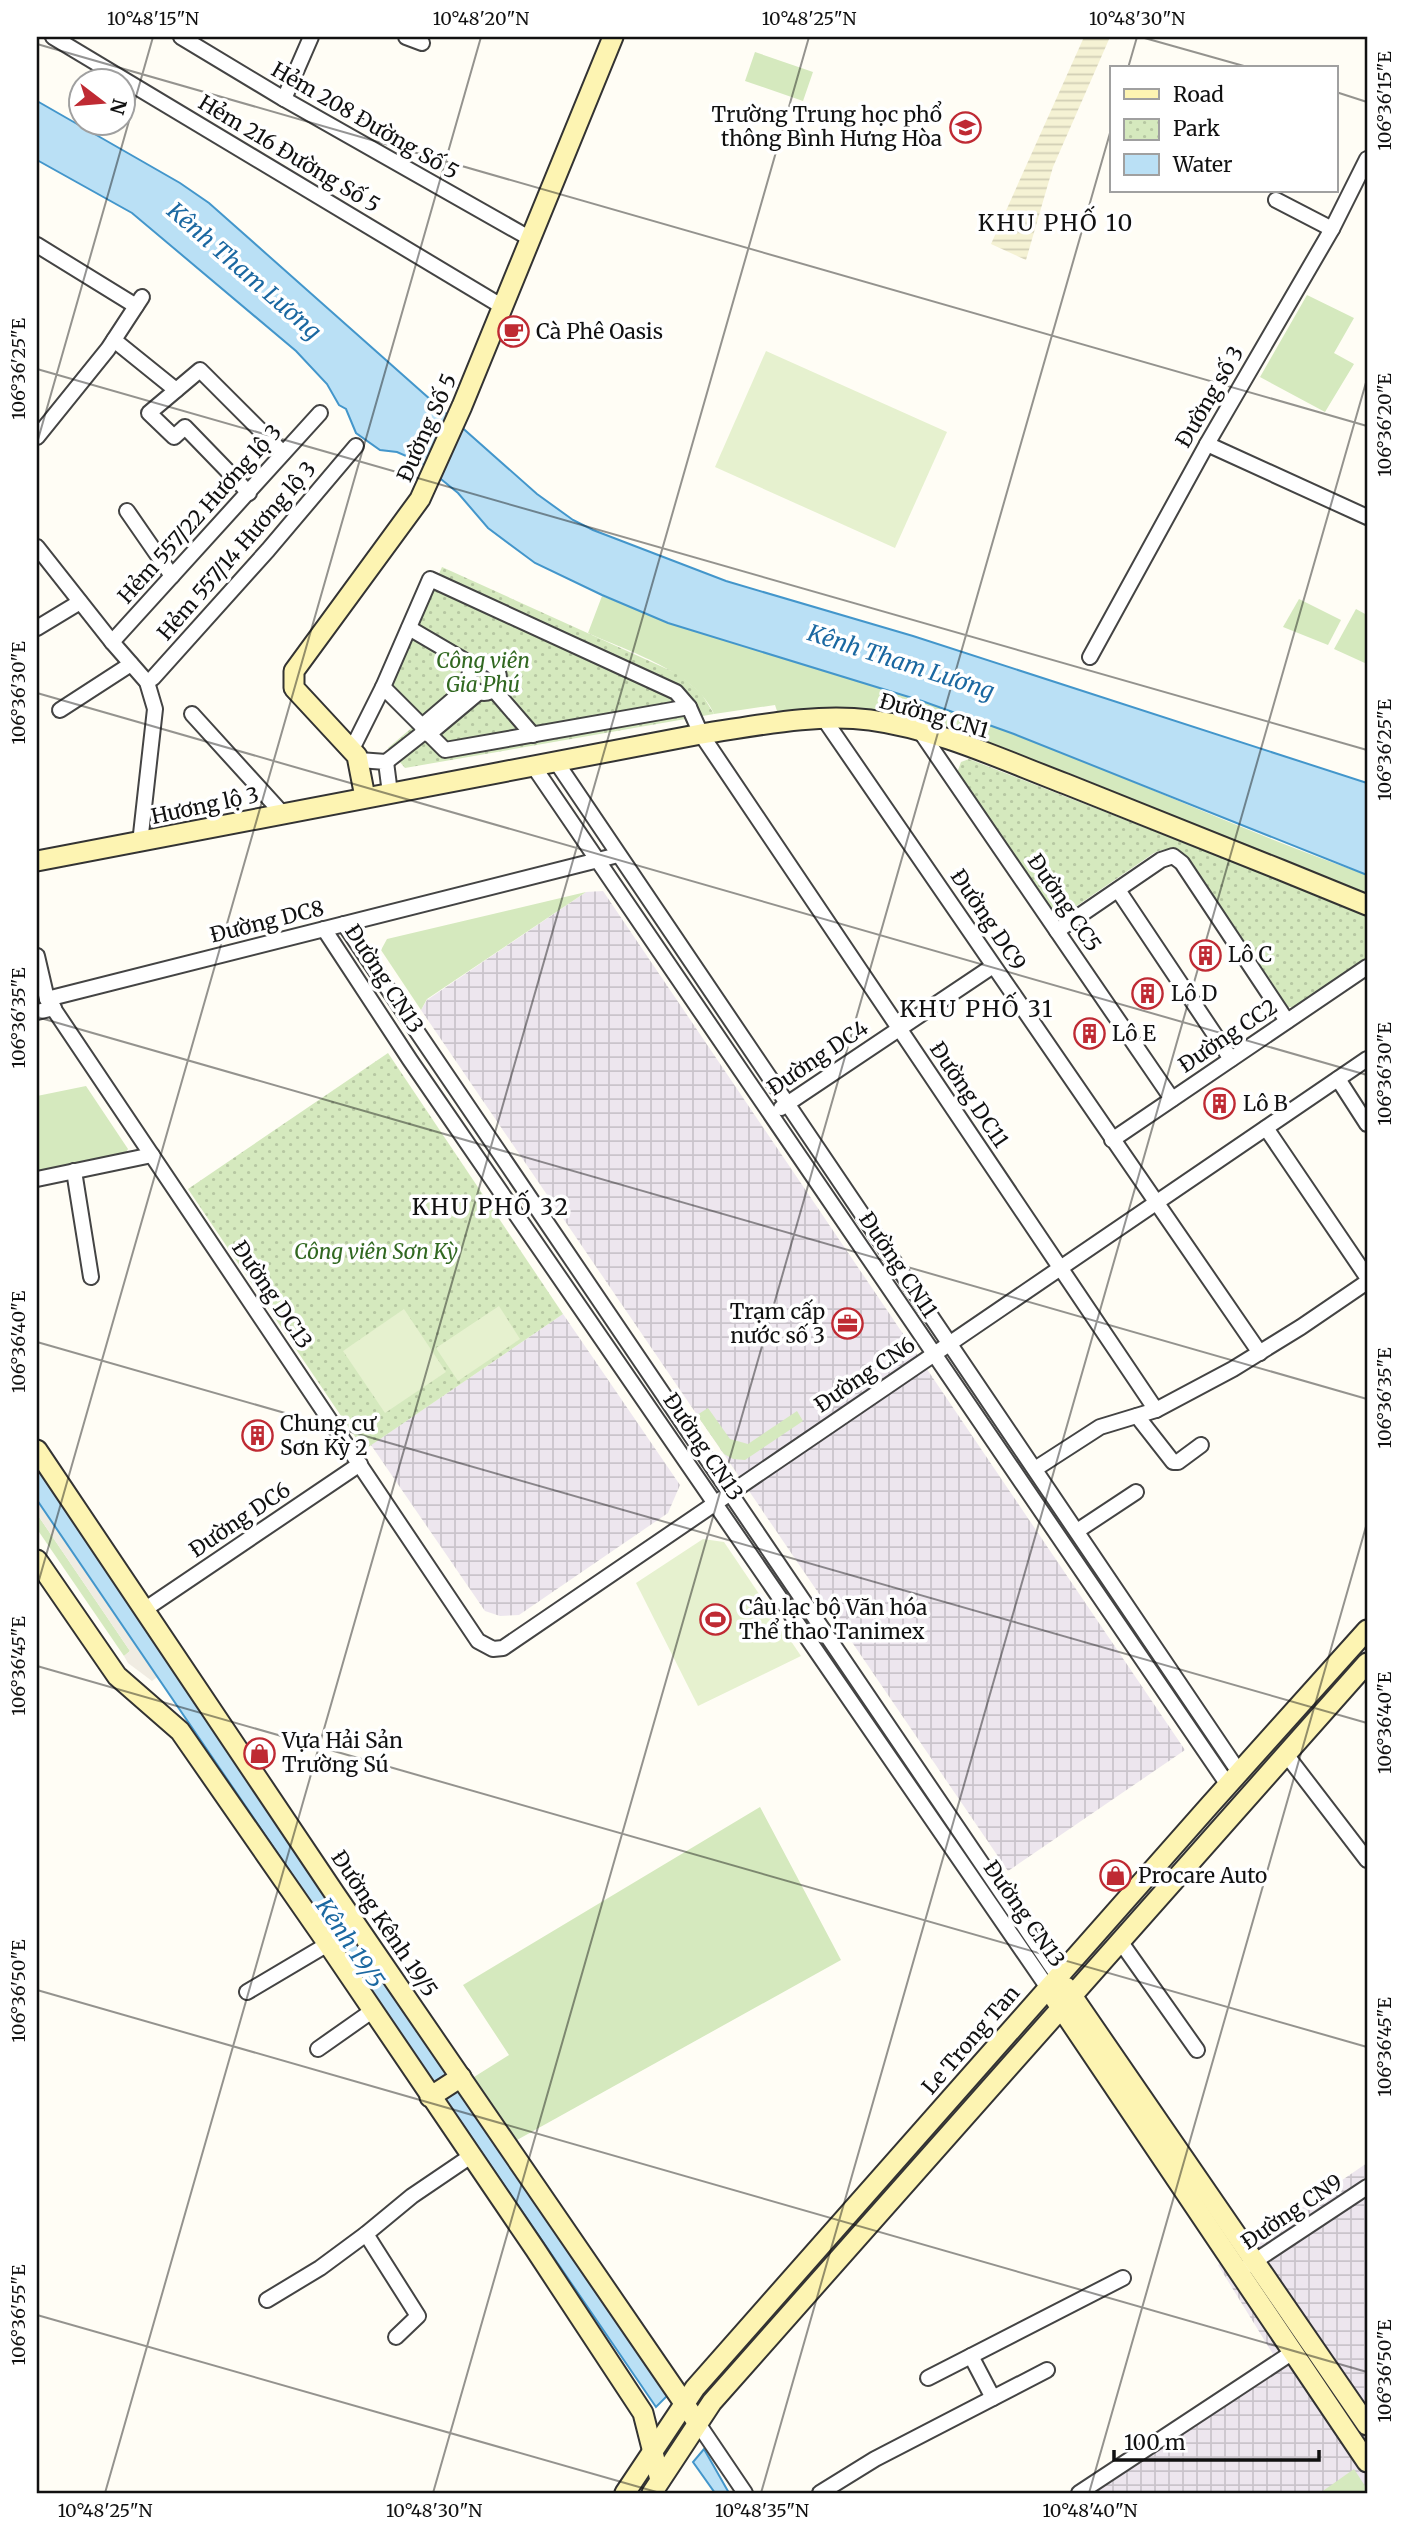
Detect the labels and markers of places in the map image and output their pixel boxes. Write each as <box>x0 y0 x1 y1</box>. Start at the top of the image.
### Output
place label: Trường Trung học phổ thông Bình Hưng Hòa <box>711 100 942 152</box>
school or university icon: Trường Trung học phổ thông Bình Hưng Hòa <box>948 110 982 144</box>
cafe icon: Cà Phê Oasis <box>496 315 530 349</box>
place label: Cà Phê Oasis <box>536 318 663 345</box>
building icon: Lô C <box>1188 938 1222 972</box>
place label: Lô C <box>1228 941 1272 968</box>
building icon: Lô D <box>1131 977 1165 1011</box>
place label: Lô D <box>1171 980 1217 1007</box>
building icon: Lô E <box>1072 1017 1106 1051</box>
place label: Lô E <box>1112 1020 1156 1047</box>
building icon: Lô B <box>1203 1087 1237 1121</box>
place label: Lô B <box>1243 1090 1288 1117</box>
place label: Trạm cấp nước số 3 <box>730 1298 825 1349</box>
office icon: Trạm cấp nước số 3 <box>831 1307 865 1341</box>
place label: Chung cư Sơn Kỳ 2 <box>280 1410 377 1461</box>
building icon: Chung cư Sơn Kỳ 2 <box>240 1419 274 1453</box>
place label: Câu lạc bộ Văn hóa Thể thao Tanimex <box>739 1594 927 1645</box>
sports icon: Câu lạc bộ Văn hóa Thể thao Tanimex <box>699 1603 733 1637</box>
place label: Vựa Hải Sản Trường Sú <box>281 1727 403 1778</box>
shop icon: Vựa Hải Sản Trường Sú <box>242 1736 276 1770</box>
shop icon: Procare Auto <box>1098 1859 1132 1893</box>
place label: Procare Auto <box>1138 1862 1267 1889</box>

